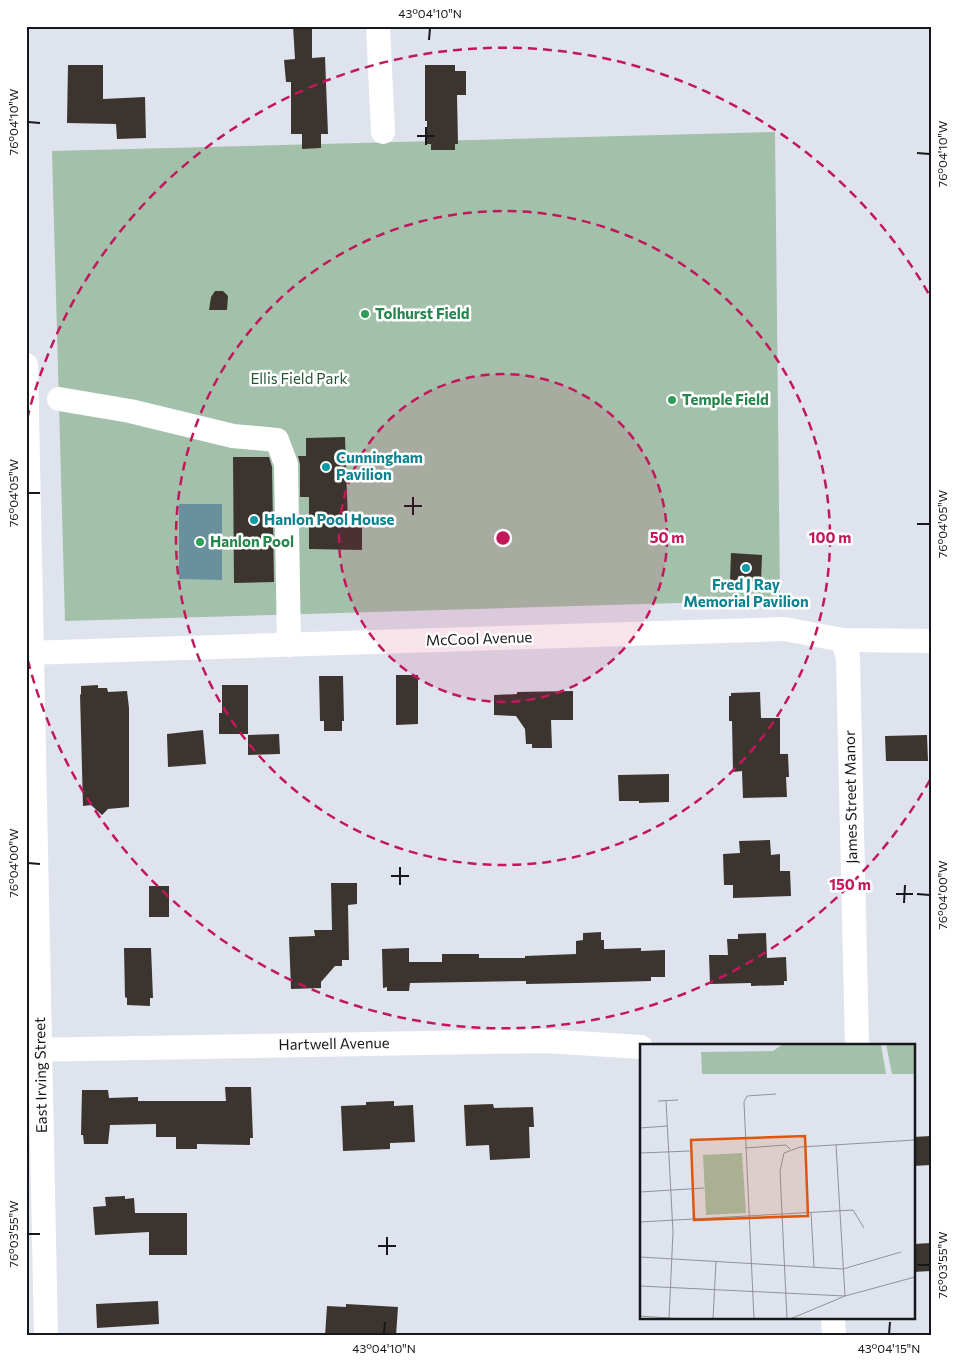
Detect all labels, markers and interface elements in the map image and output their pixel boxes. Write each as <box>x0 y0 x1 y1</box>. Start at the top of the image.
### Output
text: 43°04'10"N <box>398 6 462 20</box>
text: 76°04'10"W <box>6 89 20 155</box>
text: 76°04'10"W <box>935 121 949 187</box>
place label: Tolhurst Field <box>375 304 470 322</box>
marker: Tolhurst Field <box>359 308 371 320</box>
park label: Ellis Field Park <box>250 369 348 387</box>
place label: Temple Field <box>682 390 769 408</box>
marker: Temple Field <box>666 394 678 406</box>
place label: Cunningham Pavilion <box>336 448 423 483</box>
text: 76°04'05"W <box>6 459 20 527</box>
marker: Cunningham Pavilion <box>320 461 332 473</box>
text: 76°04'05"W <box>935 490 949 558</box>
place label: Hanlon Pool House <box>264 510 395 528</box>
marker: Hanlon Pool House <box>248 514 260 526</box>
text: 50 m <box>650 528 684 546</box>
text: 100 m <box>809 528 851 546</box>
centre of rings <box>494 529 512 547</box>
place label: Hanlon Pool <box>210 532 294 550</box>
marker: Hanlon Pool <box>194 536 206 548</box>
marker: Fred J Ray Memorial Pavilion <box>740 562 752 574</box>
place label: Fred J Ray Memorial Pavilion <box>683 575 809 610</box>
street label: McCool Avenue <box>425 627 533 649</box>
street label: James Street Manor <box>840 730 860 864</box>
text: 76°04'00"W <box>6 828 20 898</box>
text: 76°04'00"W <box>935 860 949 930</box>
text: 150 m <box>829 875 871 893</box>
street label: East Irving Street <box>30 1017 50 1133</box>
street label: Hartwell Avenue <box>278 1033 390 1053</box>
inset map <box>640 1044 914 1320</box>
text: 76°03'55"W <box>6 1201 20 1267</box>
text: 76°03'55"W <box>935 1232 949 1298</box>
text: 43°04'10"N <box>352 1341 416 1355</box>
text: 43°04'15"N <box>858 1341 920 1355</box>

